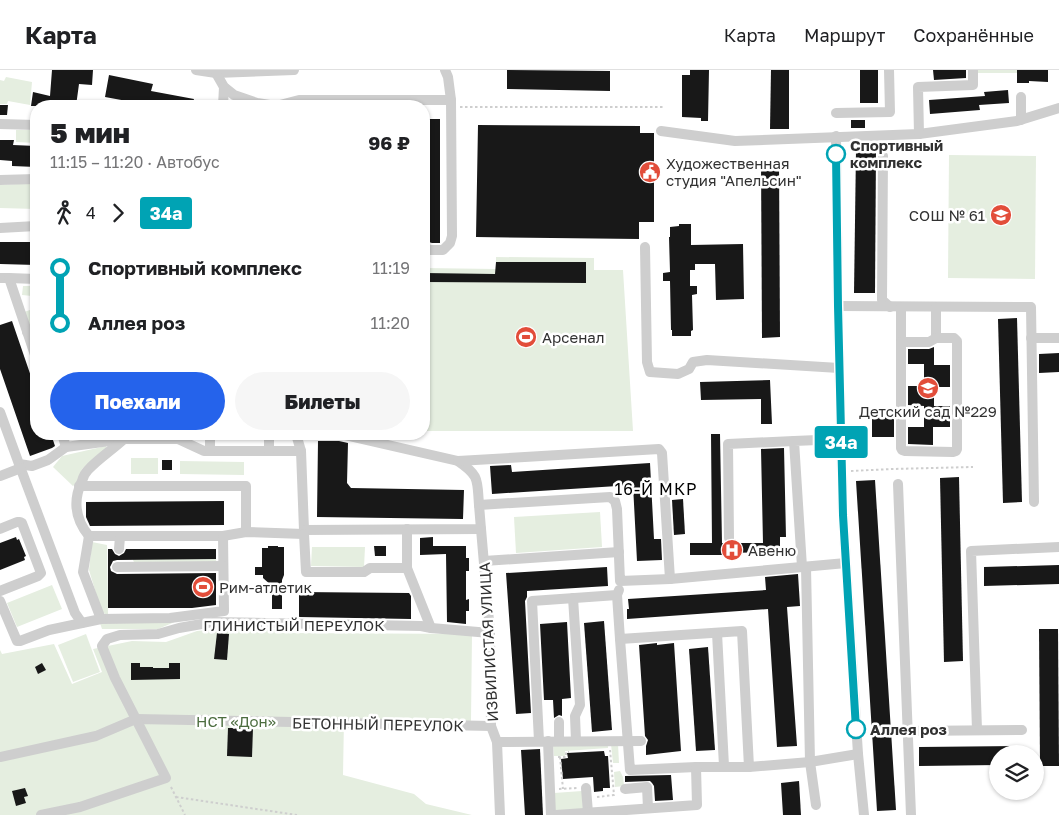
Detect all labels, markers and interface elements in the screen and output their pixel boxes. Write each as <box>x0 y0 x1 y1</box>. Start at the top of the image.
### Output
text: Карта <box>25 20 97 49</box>
text: Карта <box>724 24 776 46</box>
text: Маршрут <box>804 24 885 46</box>
text: Сохранённые <box>913 24 1034 46</box>
text: 5 мин <box>50 116 130 149</box>
text: 96 ₽ <box>368 131 410 154</box>
place label: Спортивный комплекс <box>850 136 943 171</box>
marker: Спортивный комплекс <box>826 144 846 164</box>
text: 11:15 – 11:20 · Автобус <box>50 152 220 172</box>
place label: Художественная студия "Апельсин" <box>666 154 802 189</box>
public building icon: Художественная студия "Апельсин" <box>638 160 662 184</box>
icon: walk <box>50 199 78 227</box>
icon: forward <box>104 199 132 227</box>
text: 34а <box>150 202 182 224</box>
text: 4 <box>86 203 96 223</box>
school or university icon: СОШ № 61 <box>989 203 1013 227</box>
place label: СОШ № 61 <box>909 206 985 224</box>
text: Спортивный комплекс <box>88 256 302 279</box>
text: 11:19 <box>372 258 410 278</box>
text: Аллея роз <box>88 311 185 334</box>
text: 11:20 <box>370 313 410 333</box>
sports icon: Арсенал <box>514 325 538 349</box>
place label: Арсенал <box>542 328 605 346</box>
button: Поехали <box>50 372 225 430</box>
button: Билеты <box>235 372 410 430</box>
school or university icon: Детский сад №229 <box>916 376 940 400</box>
place label: Детский сад №229 <box>859 402 997 420</box>
line badge: 34а <box>812 426 870 458</box>
text: 34а <box>825 431 857 453</box>
district label: 16-Й МКР <box>614 479 698 499</box>
hospital icon: Авеню <box>720 538 744 562</box>
place label: Авеню <box>748 541 796 559</box>
street label: ИЗВИЛИСТАЯ УЛИЦА <box>475 562 501 722</box>
sports icon: Рим-атлетик <box>191 575 215 599</box>
place label: Рим-атлетик <box>219 578 312 596</box>
street label: ГЛИНИСТЫЙ ПЕРЕУЛОК <box>203 616 385 634</box>
park label: НСТ «Дон» <box>196 712 276 730</box>
street label: БЕТОННЫЙ ПЕРЕУЛОК <box>292 714 464 735</box>
marker: Аллея роз <box>846 719 866 739</box>
place label: Аллея роз <box>870 720 947 738</box>
map controls <box>989 745 1044 800</box>
button: layers <box>989 745 1044 800</box>

